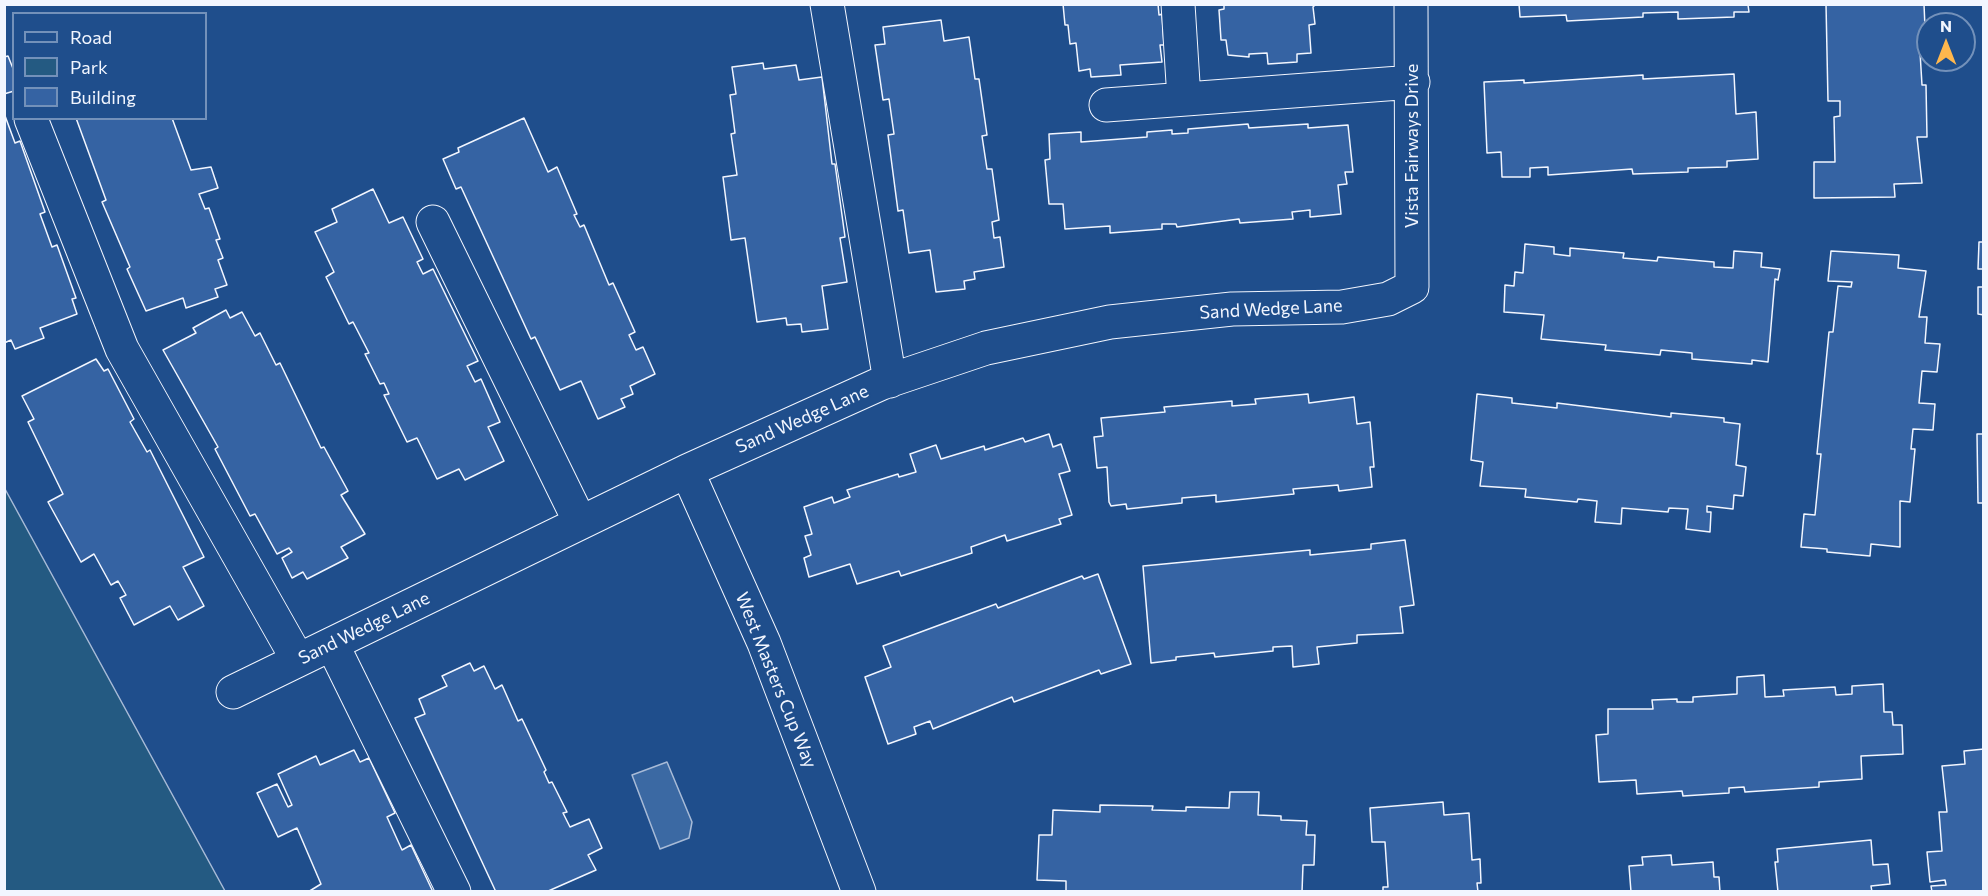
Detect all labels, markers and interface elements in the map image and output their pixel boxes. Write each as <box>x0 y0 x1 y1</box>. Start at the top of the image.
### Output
legend <box>12 12 207 120</box>
north arrow <box>1916 12 1976 72</box>
text: N <box>1940 16 1952 35</box>
text: Road <box>70 26 112 48</box>
text: Park <box>70 56 108 78</box>
street label: Vista Fairways Drive <box>1401 64 1423 228</box>
text: Building <box>70 86 136 108</box>
street label: Sand Wedge Lane <box>1199 294 1343 324</box>
street label: Sand Wedge Lane <box>732 380 872 458</box>
street label: Sand Wedge Lane <box>295 587 433 669</box>
street label: West Masters Cup Way <box>731 589 821 771</box>

